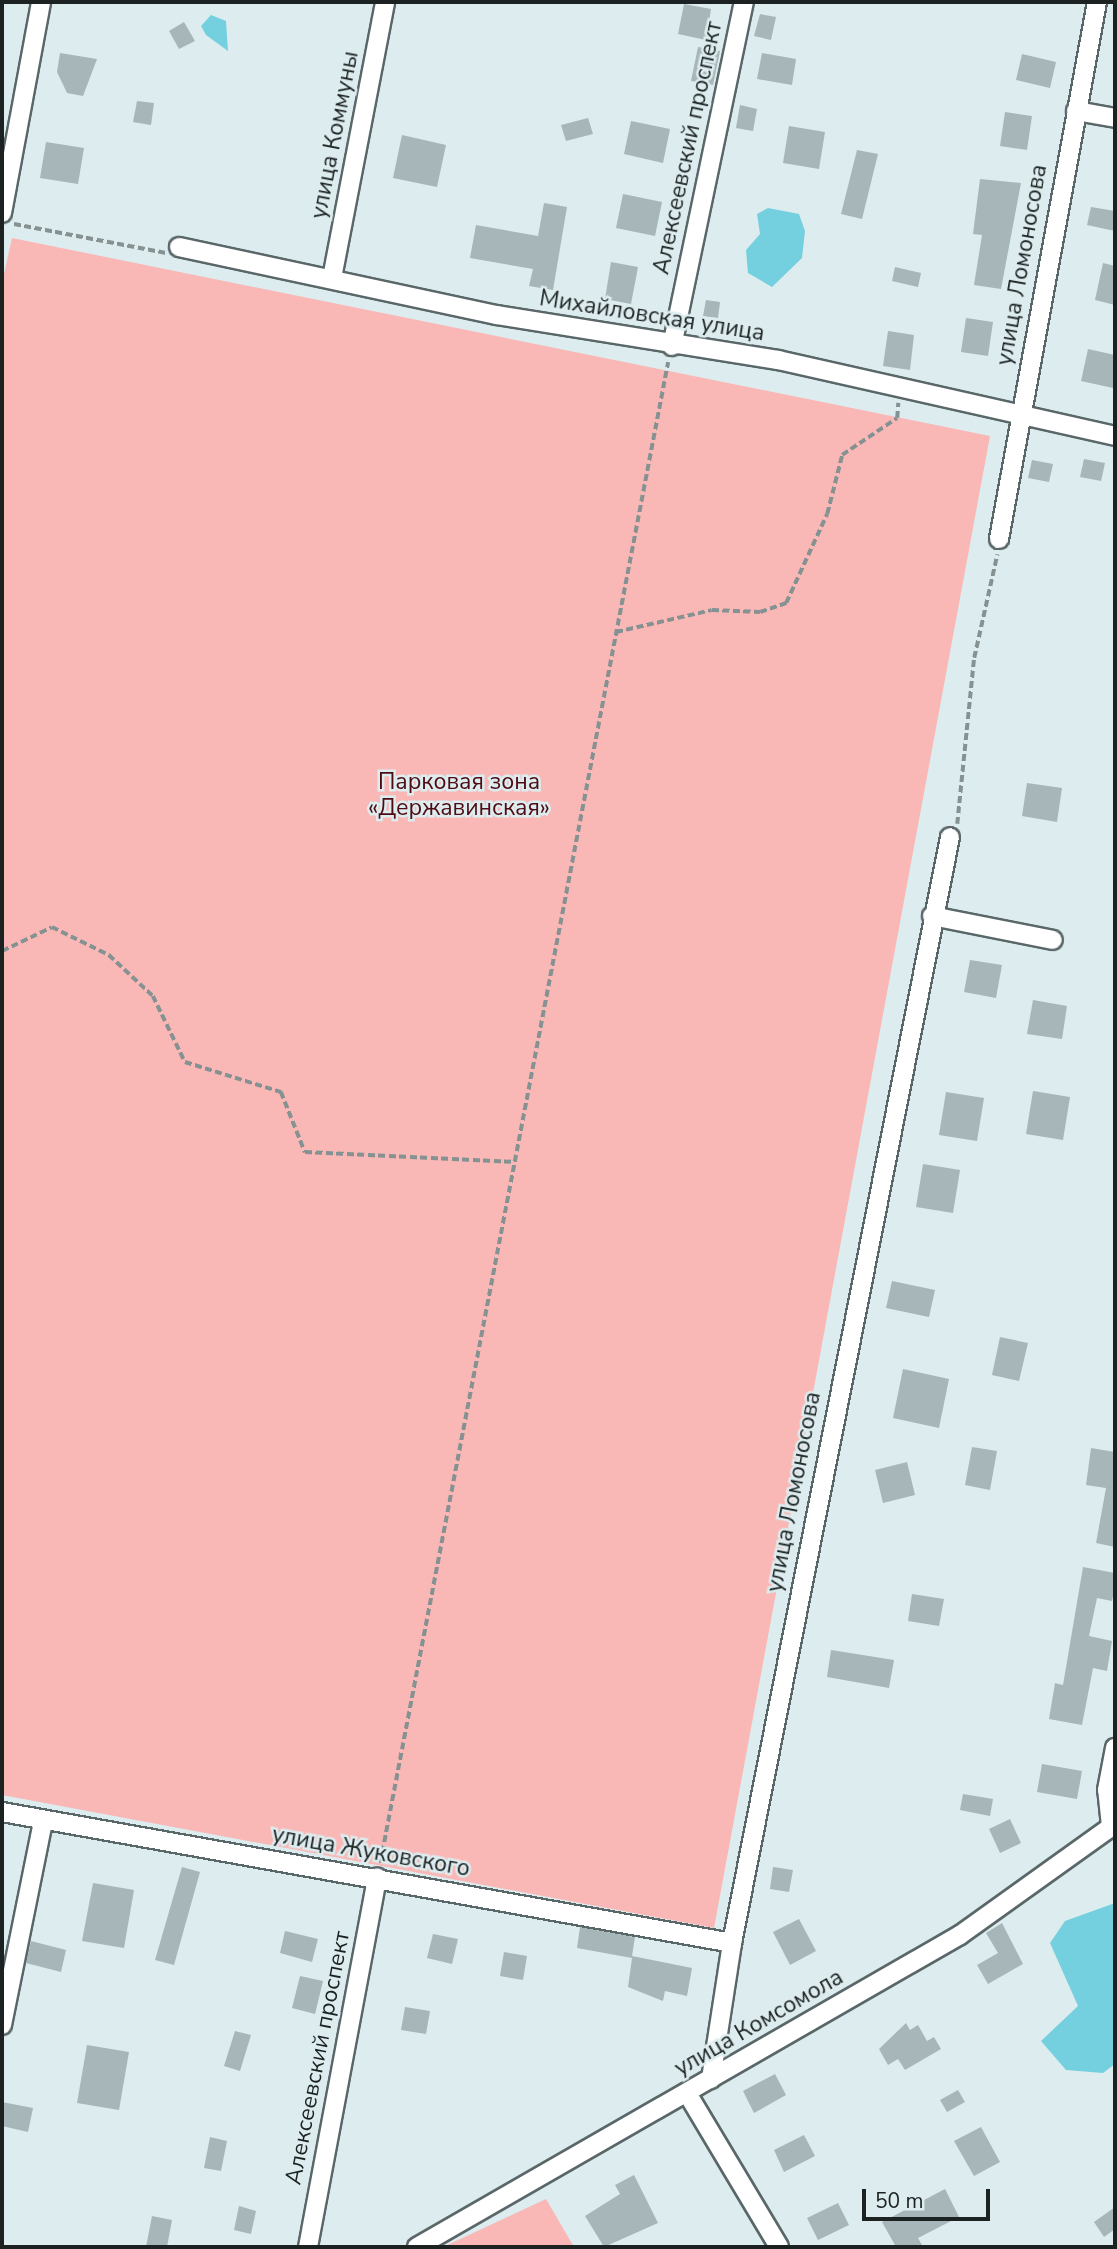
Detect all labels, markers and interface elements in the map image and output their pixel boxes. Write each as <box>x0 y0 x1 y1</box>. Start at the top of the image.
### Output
street label: Алексеевский проспект <box>648 19 728 277</box>
street label: улица Коммуны <box>305 49 365 221</box>
street label: улица Ломоносова <box>991 162 1053 368</box>
street label: Михайловская улица <box>537 285 767 347</box>
park label: Парковая зона «Державинская» <box>368 768 550 822</box>
street label: улица Ломоносова <box>761 1389 827 1595</box>
street label: улица Жуковского <box>270 1821 472 1883</box>
street label: Алексеевский проспект <box>280 1929 356 2187</box>
street label: улица Комсомола <box>670 1963 848 2083</box>
scale bar <box>865 2176 993 2220</box>
text: 50 m <box>875 2187 924 2215</box>

